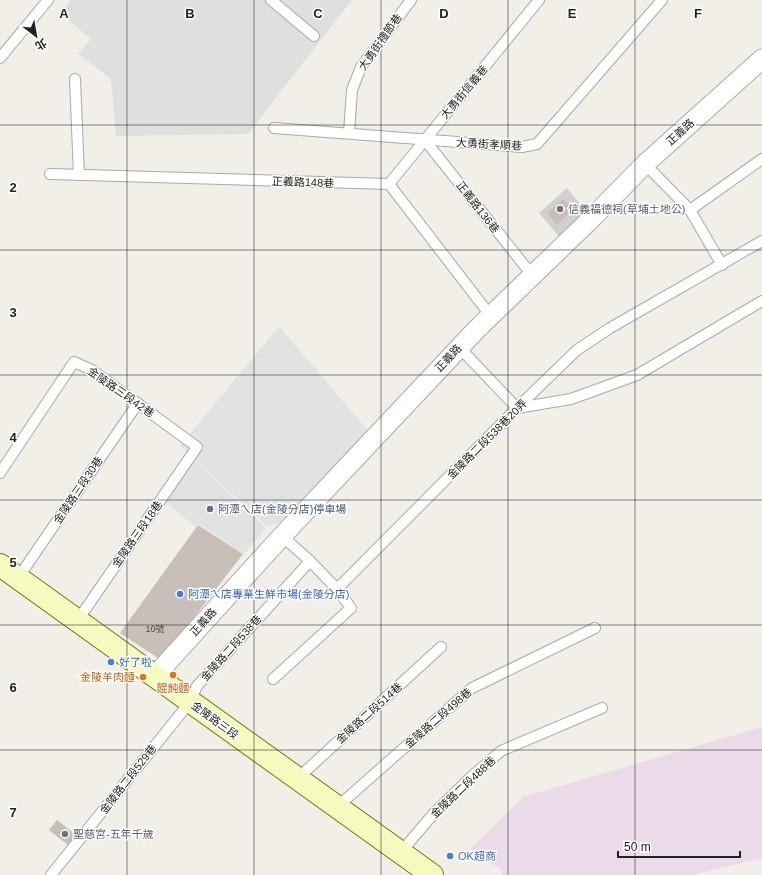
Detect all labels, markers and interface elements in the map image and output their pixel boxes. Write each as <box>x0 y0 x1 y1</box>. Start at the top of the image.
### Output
text: A <box>59 6 69 21</box>
text: B <box>185 6 195 21</box>
text: C <box>313 6 323 21</box>
text: D <box>439 6 449 21</box>
text: E <box>568 6 577 21</box>
text: F <box>694 6 702 21</box>
street label: 大勇街禮節巷 <box>356 12 404 72</box>
north arrow <box>16 16 56 56</box>
text: 北 <box>33 37 49 53</box>
street label: 大勇街信義巷 <box>438 63 490 121</box>
street label: 正義路 <box>664 117 696 147</box>
street label: 大勇街孝順巷 <box>456 136 522 152</box>
street label: 正義路148巷 <box>272 175 334 189</box>
street label: 正義路136巷 <box>454 179 502 235</box>
text: 2 <box>9 180 17 195</box>
place label: 信義福德祠(草埔土地公) <box>568 203 685 215</box>
marker: 信義福德祠(草埔土地公) <box>555 204 565 214</box>
text: 3 <box>9 305 17 320</box>
street label: 正義路 <box>432 342 464 374</box>
street label: 金陵路三段42巷 <box>86 365 156 419</box>
street label: 金陵路二段538巷20弄 <box>445 397 529 481</box>
text: 4 <box>9 430 17 445</box>
street label: 金陵路三段30巷 <box>51 454 105 526</box>
street label: 金陵路三段18巷 <box>110 499 164 569</box>
place label: 阿潭ㄟ店(金陵分店)停車場 <box>218 503 346 515</box>
marker: 阿潭ㄟ店(金陵分店)停車場 <box>205 504 215 514</box>
text: 5 <box>9 555 17 570</box>
place label: 阿潭ㄟ店專業生鮮市場(金陵分店) <box>188 588 349 600</box>
marker: 阿潭ㄟ店專業生鮮市場(金陵分店) <box>175 589 185 599</box>
street label: 正義路 <box>188 606 218 638</box>
street label: 金陵路二段538巷 <box>198 613 264 683</box>
house number: 10號 <box>145 624 165 634</box>
place label: 好了啦 <box>119 656 152 668</box>
marker: 好了啦 <box>106 657 116 667</box>
marker: 餛飩麵 <box>168 670 178 680</box>
place label: 金陵羊肉麵 <box>80 671 135 683</box>
marker: 金陵羊肉麵 <box>138 672 148 682</box>
text: 6 <box>9 680 17 695</box>
street label: 金陵路二段514巷 <box>334 680 404 746</box>
place label: 餛飩麵 <box>157 682 190 694</box>
street label: 金陵路二段498巷 <box>402 686 474 750</box>
street label: 金陵路三段 <box>189 699 241 741</box>
street label: 金陵路二段529巷 <box>97 742 159 816</box>
street label: 金陵路二段488巷 <box>428 754 498 820</box>
text: 7 <box>9 805 17 820</box>
place label: 聖慈宮-五年千歲 <box>73 828 154 840</box>
marker: 聖慈宮-五年千歲 <box>60 829 70 839</box>
scale bar <box>618 833 740 859</box>
text: 50 m <box>624 840 651 854</box>
place label: OK超商 <box>458 850 496 862</box>
marker: OK超商 <box>445 851 455 861</box>

